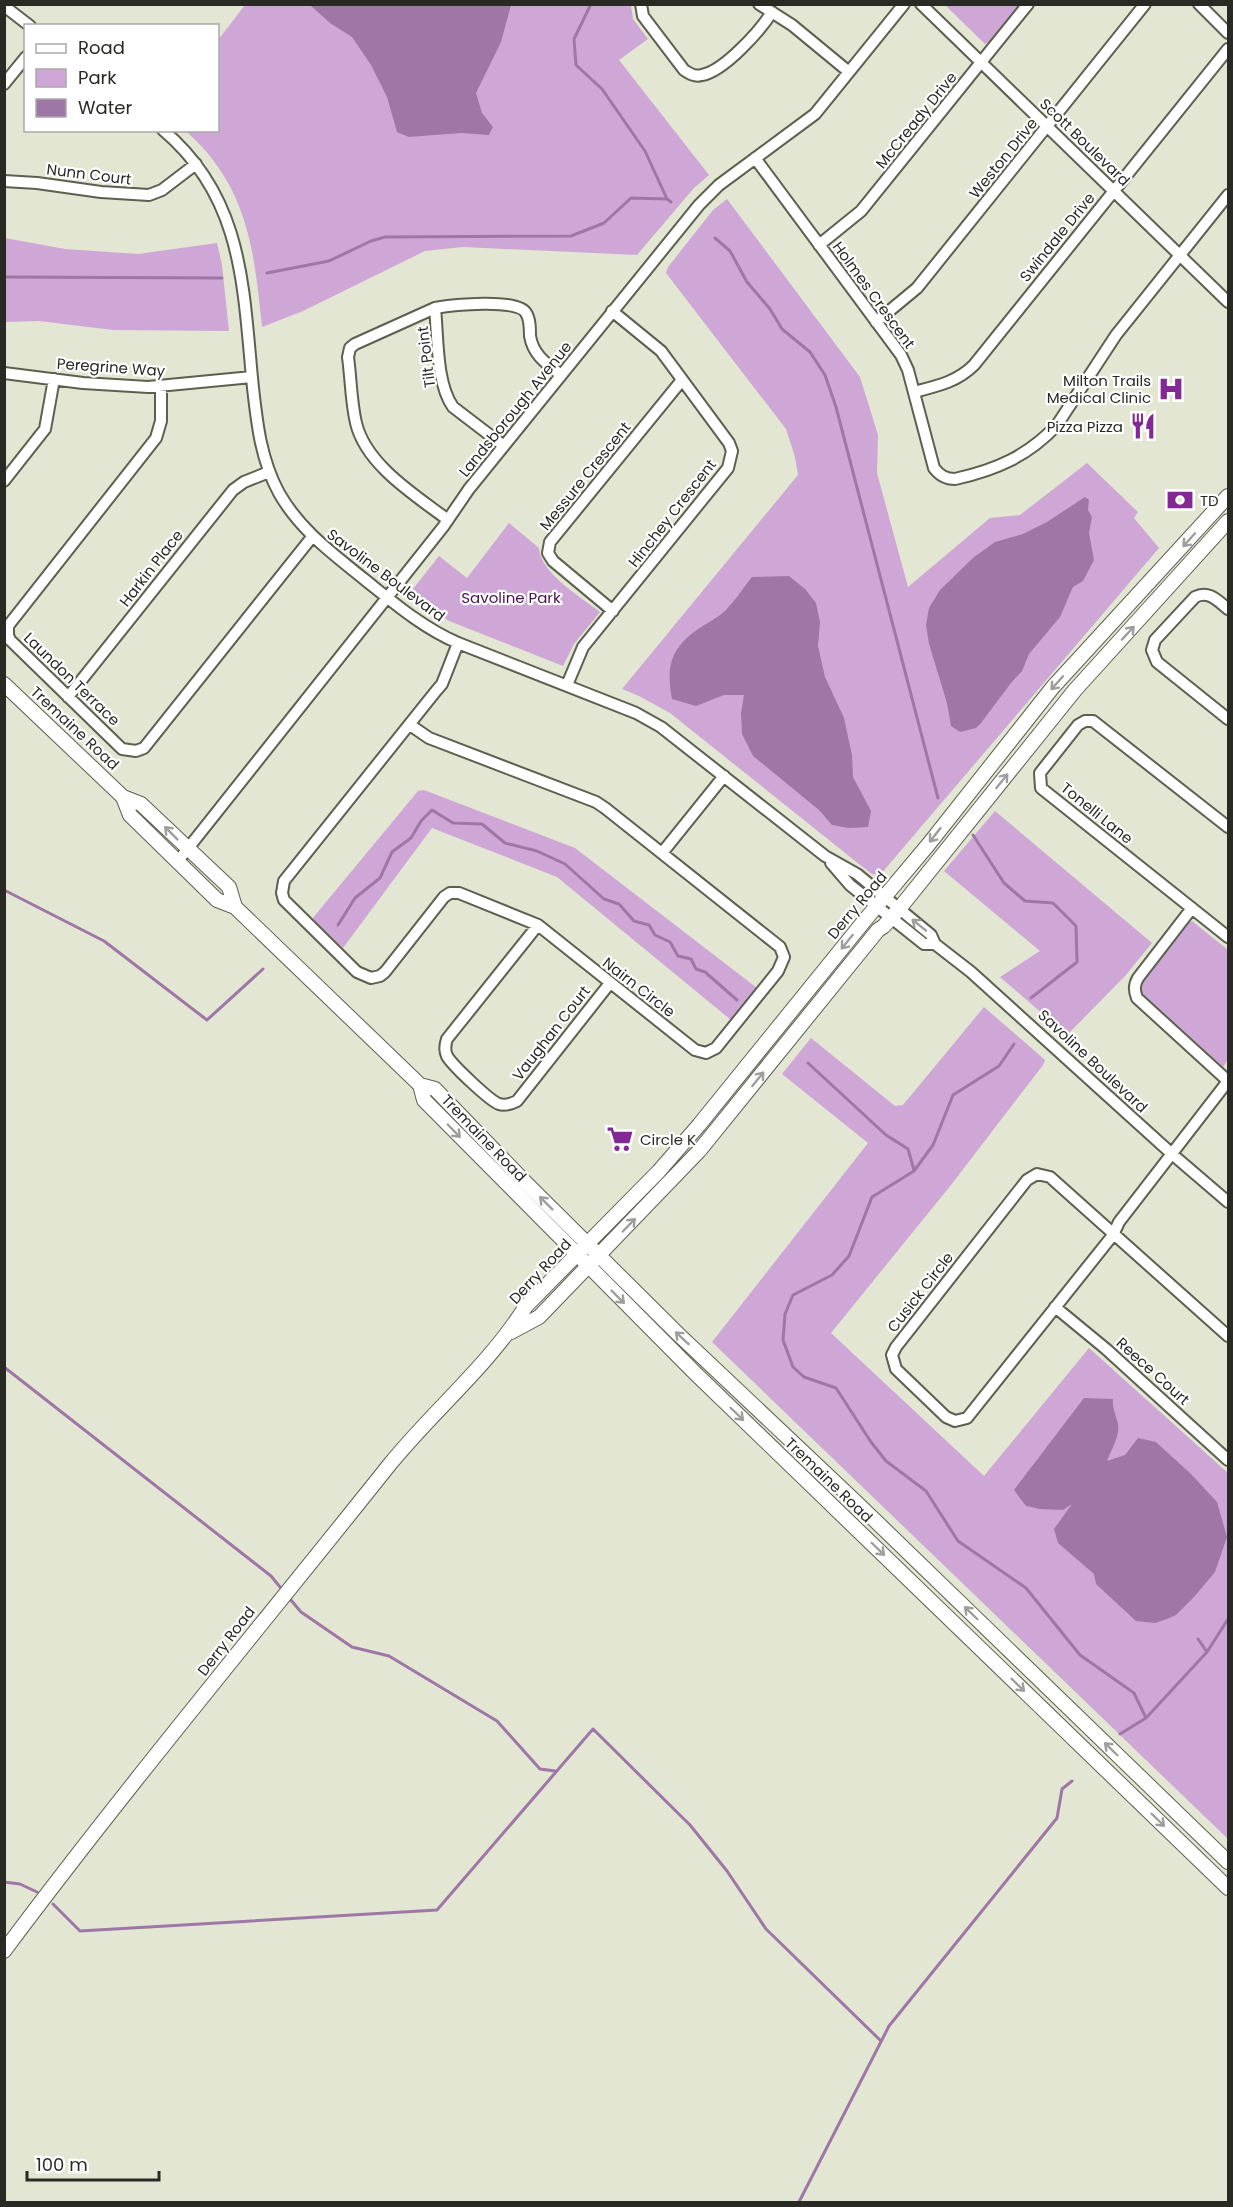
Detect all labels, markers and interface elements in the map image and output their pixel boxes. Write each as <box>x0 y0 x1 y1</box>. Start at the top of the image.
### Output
legend <box>24 24 219 132</box>
text: Road <box>78 35 125 60</box>
text: Park <box>78 65 117 90</box>
street label: McCready Drive <box>870 67 962 173</box>
street label: Scott Boulevard <box>1035 93 1135 191</box>
text: Water <box>78 95 132 120</box>
street label: Weston Drive <box>964 113 1042 203</box>
street label: Nunn Court <box>45 158 133 190</box>
street label: Swindale Drive <box>1014 188 1100 286</box>
street label: Holmes Crescent <box>828 237 920 353</box>
street label: Tilt Point <box>412 325 440 389</box>
street label: Landsborough Avenue <box>454 337 576 481</box>
street label: Peregrine Way <box>56 353 166 381</box>
place label: Milton Trails Medical Clinic <box>1047 370 1151 408</box>
hospital icon: Milton Trails Medical Clinic <box>1156 374 1186 404</box>
restaurant icon: Pizza Pizza <box>1128 411 1158 441</box>
place label: Pizza Pizza <box>1047 416 1123 437</box>
street label: Messure Crescent <box>535 417 635 535</box>
street label: Hinchey Crescent <box>623 455 721 571</box>
bank icon: TD <box>1165 485 1195 515</box>
place label: TD <box>1200 490 1219 511</box>
street label: Savoline Boulevard <box>323 524 449 626</box>
street label: Harkin Place <box>114 525 188 611</box>
one-way arrow <box>1182 532 1196 547</box>
park label: Savoline Park <box>461 587 561 608</box>
one-way arrow <box>1121 626 1135 641</box>
street label: Laundon Terrace <box>19 628 125 730</box>
one-way arrow <box>1050 675 1064 690</box>
street label: Tremaine Road <box>26 681 124 775</box>
one-way arrow <box>995 774 1008 790</box>
street label: Tonelli Lane <box>1057 777 1137 849</box>
one-way arrow <box>163 826 178 840</box>
one-way arrow <box>929 827 942 843</box>
street label: Derry Road <box>822 867 892 943</box>
one-way arrow <box>911 918 927 931</box>
one-way arrow <box>841 933 854 949</box>
street label: Nairn Circle <box>598 952 680 1022</box>
street label: Vaughan Court <box>507 981 595 1085</box>
street label: Savoline Boulevard <box>1034 1005 1152 1117</box>
one-way arrow <box>751 1072 765 1087</box>
street label: Tremaine Road <box>437 1090 531 1186</box>
one-way arrow <box>446 1123 461 1138</box>
supermarket icon: Circle K <box>605 1124 635 1154</box>
place label: Circle K <box>640 1129 696 1150</box>
one-way arrow <box>539 1196 554 1210</box>
one-way arrow <box>622 1218 637 1233</box>
street label: Derry Road <box>504 1234 576 1308</box>
street label: Cusick Circle <box>882 1248 958 1336</box>
one-way arrow <box>611 1290 626 1304</box>
one-way arrow <box>675 1331 690 1345</box>
street label: Reece Court <box>1112 1332 1194 1410</box>
one-way arrow <box>730 1407 745 1421</box>
street label: Tremaine Road <box>781 1433 877 1527</box>
one-way arrow <box>870 1542 885 1557</box>
street label: Derry Road <box>192 1602 260 1680</box>
one-way arrow <box>963 1606 978 1620</box>
one-way arrow <box>1010 1677 1025 1692</box>
one-way arrow <box>1104 1742 1119 1756</box>
one-way arrow <box>1151 1813 1166 1828</box>
scale bar <box>27 2144 159 2182</box>
text: 100 m <box>36 2152 88 2177</box>

